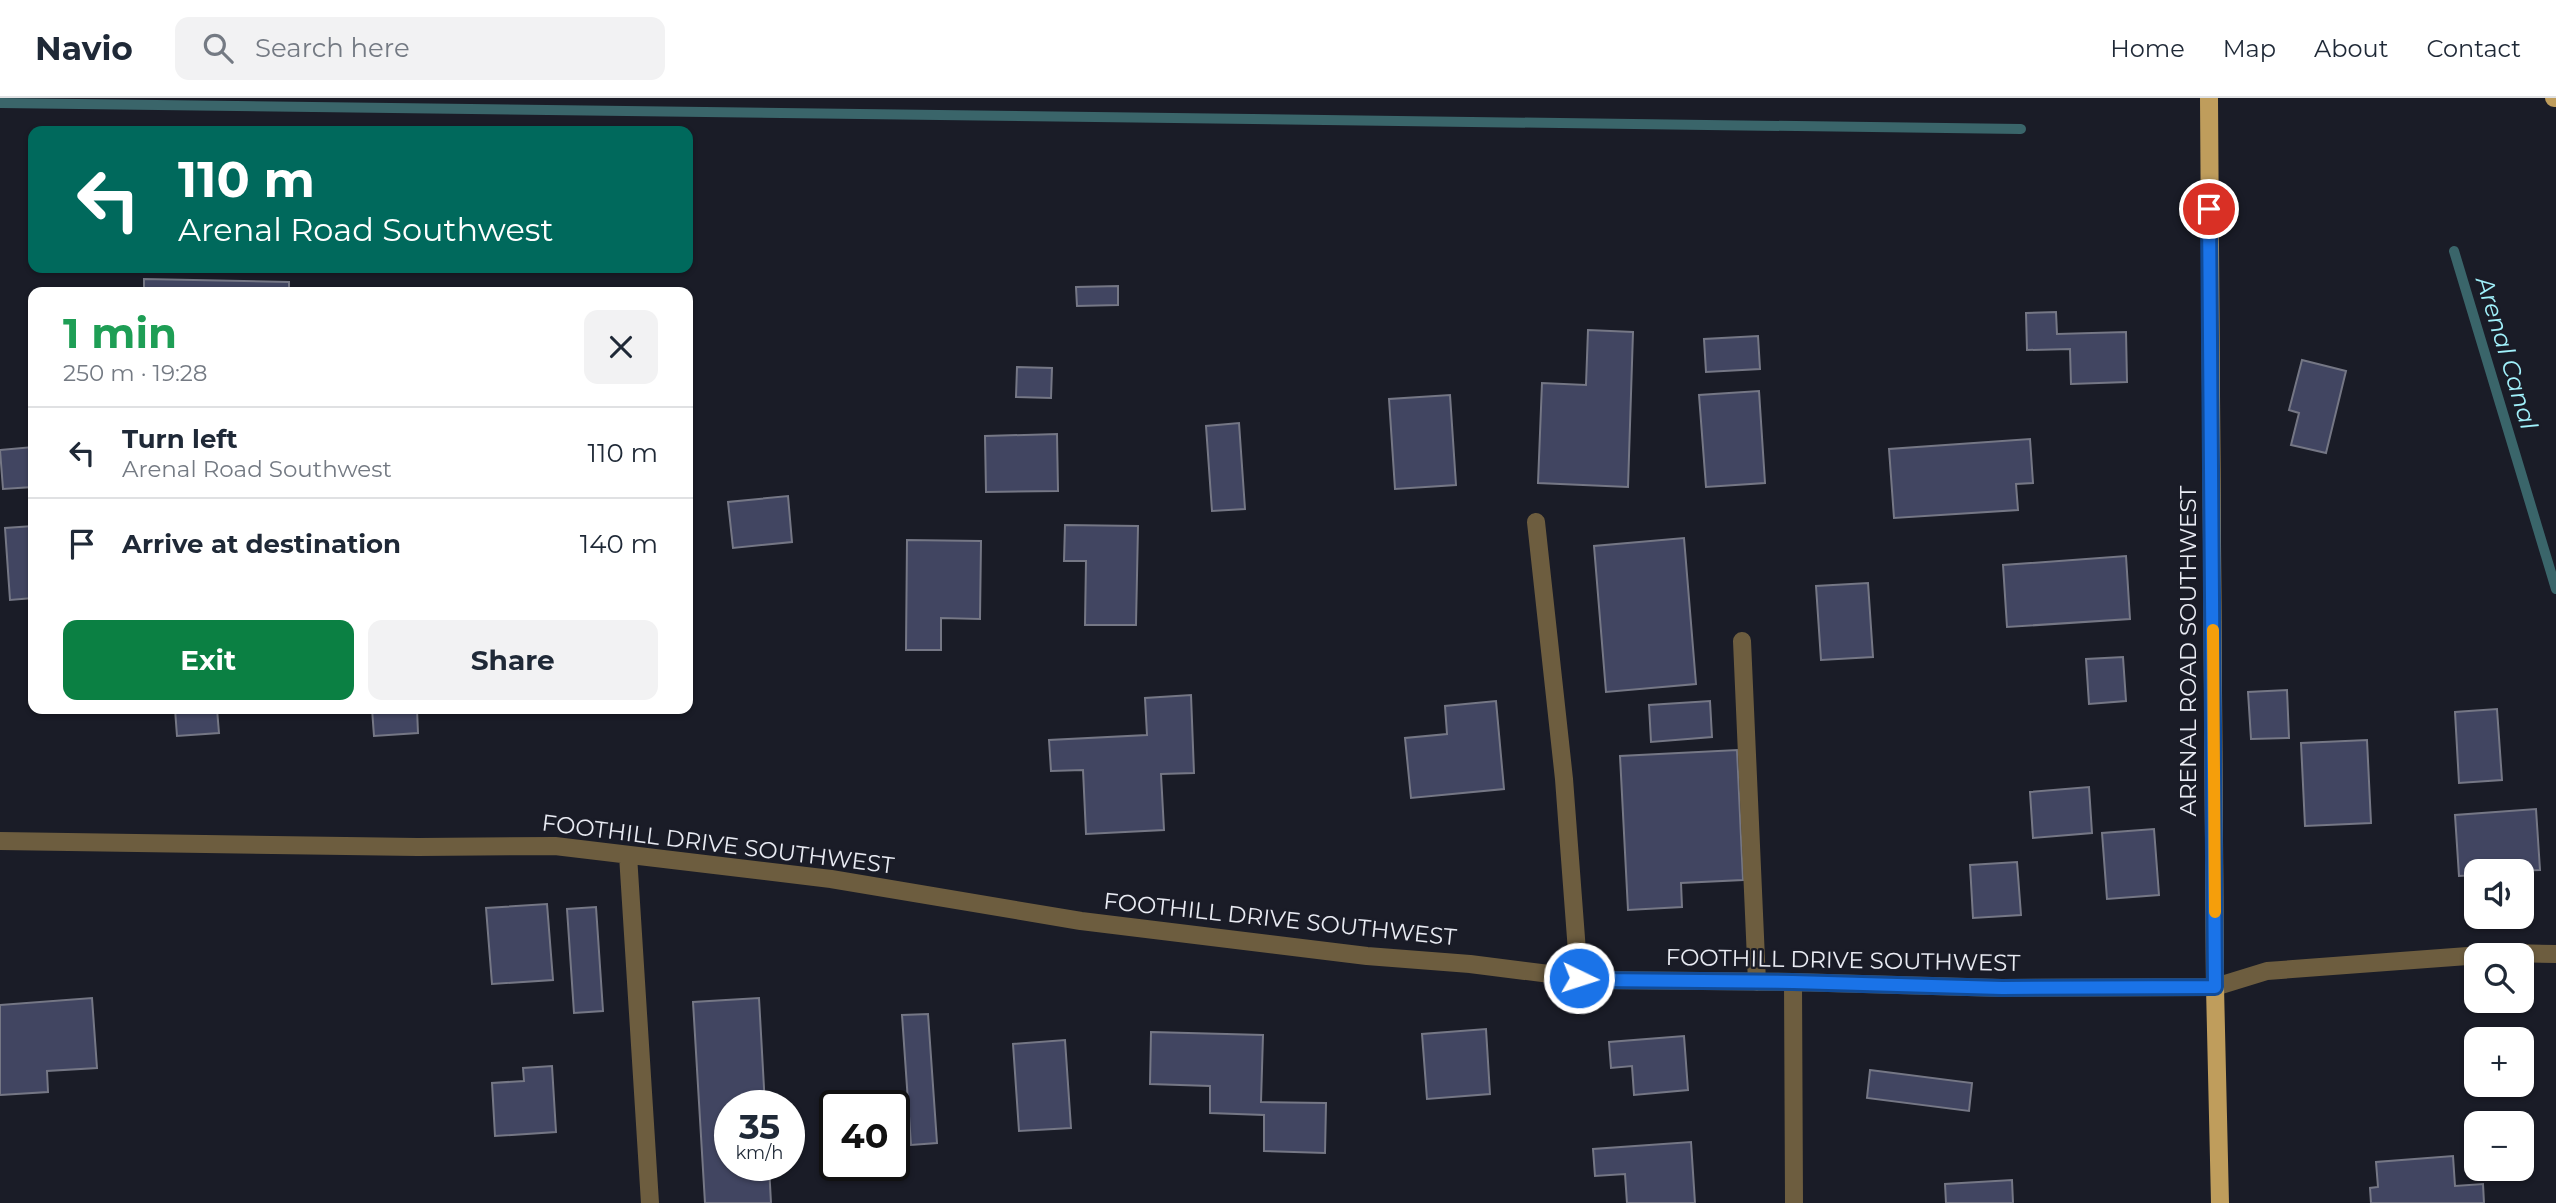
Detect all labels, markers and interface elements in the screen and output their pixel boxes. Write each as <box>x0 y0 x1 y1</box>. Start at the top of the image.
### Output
search box <box>175 17 665 80</box>
text: Navio <box>35 28 133 68</box>
icon: search <box>199 29 237 67</box>
text: Search here <box>255 32 410 64</box>
text: Home <box>2110 34 2185 63</box>
text: Map <box>2223 34 2276 63</box>
text: About <box>2314 34 2388 63</box>
text: Contact <box>2426 34 2521 63</box>
text: 110 m <box>178 150 315 209</box>
icon: left <box>63 154 154 245</box>
pin <box>2179 179 2239 239</box>
icon: arrive <box>2190 190 2228 228</box>
text: Arenal Road Southwest <box>178 210 553 249</box>
water label: Arenal Canal <box>2469 271 2544 433</box>
text: 1 min <box>63 307 177 359</box>
button: close <box>584 310 658 384</box>
text: 250 m · 19:28 <box>63 359 208 387</box>
text: Turn left <box>122 423 238 455</box>
icon: left <box>63 434 101 472</box>
text: 110 m <box>588 437 658 469</box>
text: Arenal Road Southwest <box>122 455 392 483</box>
street label: ARENAL ROAD SOUTHWEST <box>2174 485 2202 817</box>
icon: arrive <box>63 525 101 563</box>
text: Arrive at destination <box>122 528 401 560</box>
text: 140 m <box>580 528 658 560</box>
button: Exit <box>63 620 354 700</box>
button: Share <box>368 620 658 700</box>
street label: FOOTHILL DRIVE SOUTHWEST <box>540 808 896 880</box>
map controls <box>2464 859 2534 1181</box>
button: sound <box>2464 859 2534 929</box>
street label: FOOTHILL DRIVE SOUTHWEST <box>1102 887 1459 952</box>
position arrow <box>1542 941 1616 1015</box>
street label: FOOTHILL DRIVE SOUTHWEST <box>1665 943 2021 977</box>
button: search <box>2464 943 2534 1013</box>
button: + <box>2464 1027 2534 1097</box>
speed limit sign: 40 <box>819 1090 910 1181</box>
text: 35 <box>739 1105 780 1148</box>
button: − <box>2464 1111 2534 1181</box>
text: km/h <box>735 1142 784 1164</box>

